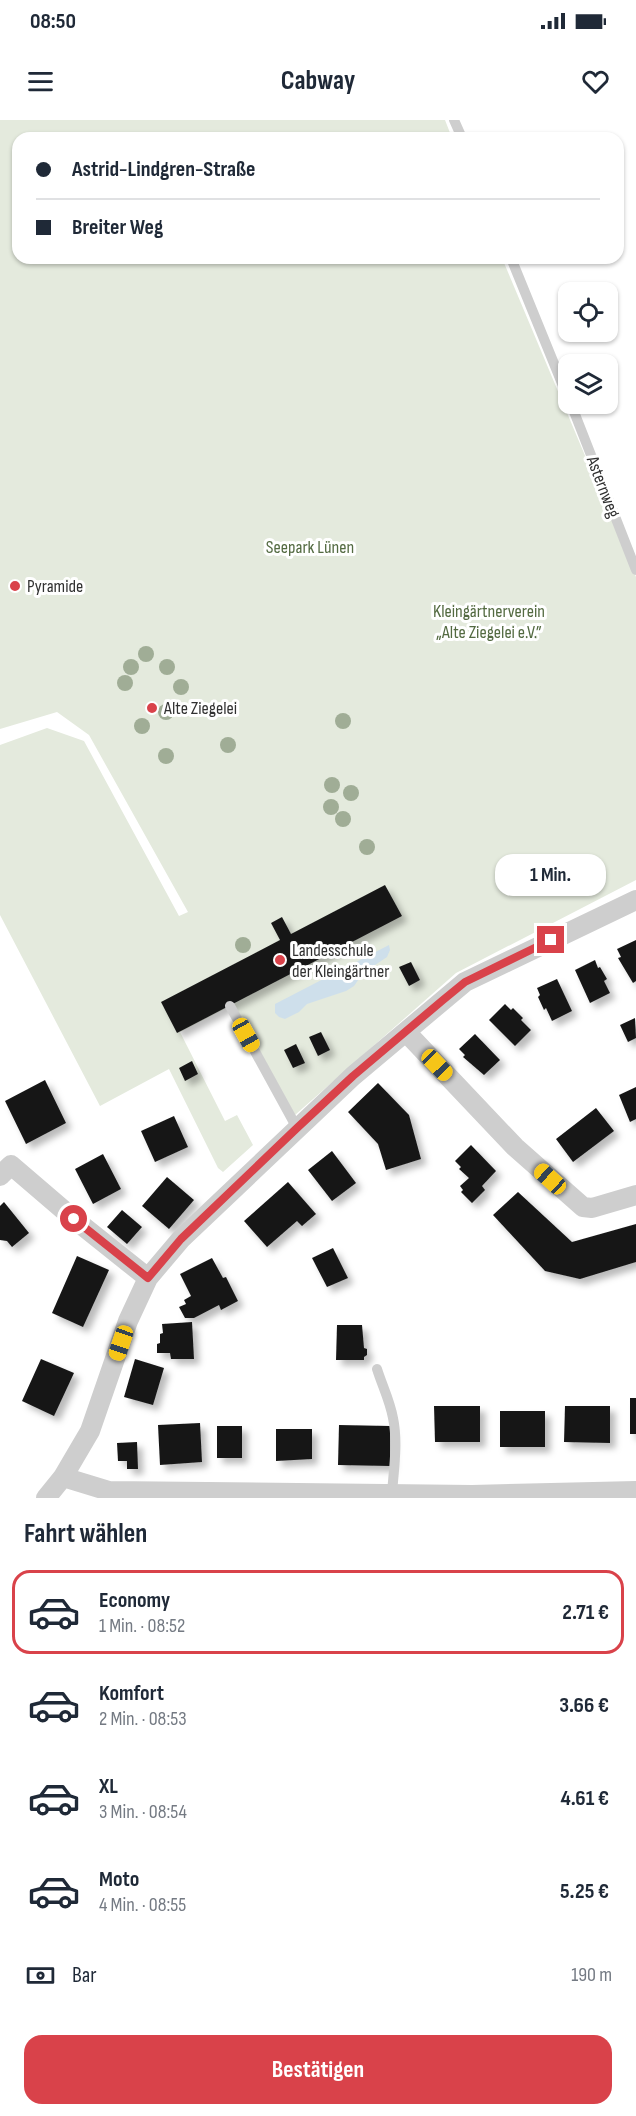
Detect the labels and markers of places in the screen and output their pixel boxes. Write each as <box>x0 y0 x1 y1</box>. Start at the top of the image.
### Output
place label: Pyramide <box>27 576 83 597</box>
marker: Pyramide <box>8 579 22 593</box>
place label: Alte Ziegelei <box>163 698 237 719</box>
marker: Alte Ziegelei <box>145 701 159 715</box>
place label: Landesschule der Kleingärtner <box>292 940 389 982</box>
marker: Landesschule der Kleingärtner <box>273 953 287 967</box>

